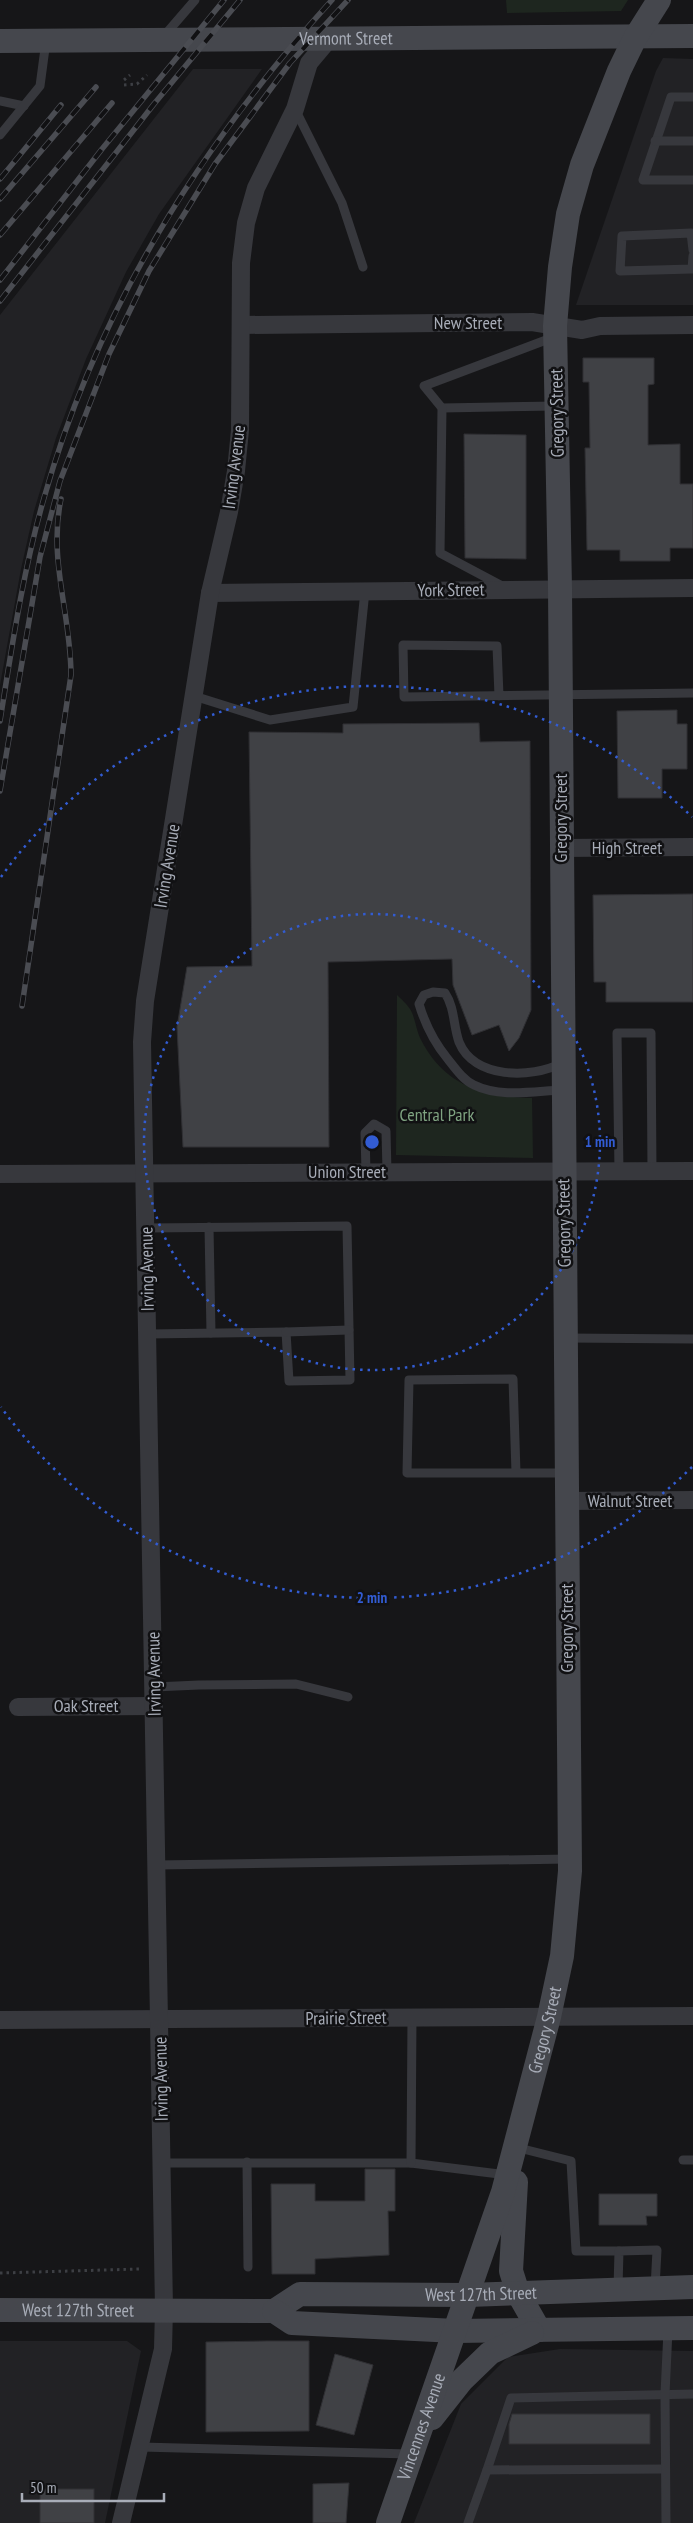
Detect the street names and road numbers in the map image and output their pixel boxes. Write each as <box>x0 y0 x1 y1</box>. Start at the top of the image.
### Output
street label: Vermont Street <box>298 26 393 50</box>
street label: New Street <box>434 311 502 334</box>
street label: Gregory Street <box>544 368 569 458</box>
street label: Irving Avenue <box>217 424 250 510</box>
street label: York Street <box>417 577 485 602</box>
street label: Gregory Street <box>549 774 572 862</box>
street label: Irving Avenue <box>149 822 184 909</box>
street label: High Street <box>592 836 662 859</box>
street label: Union Street <box>308 1160 386 1183</box>
street label: Gregory Street <box>551 1178 576 1268</box>
street label: Irving Avenue <box>134 1227 159 1311</box>
street label: Walnut Street <box>588 1489 672 1512</box>
street label: Gregory Street <box>555 1584 578 1672</box>
street label: Irving Avenue <box>141 1632 166 1716</box>
street label: Oak Street <box>54 1694 118 1717</box>
street label: Gregory Street <box>523 1984 566 2076</box>
street label: Prairie Street <box>305 2005 387 2030</box>
street label: Irving Avenue <box>148 2037 173 2121</box>
street label: West 127th Street <box>425 2281 537 2306</box>
street label: West 127th Street <box>22 2298 134 2321</box>
street label: Vincennes Avenue <box>391 2370 450 2484</box>

